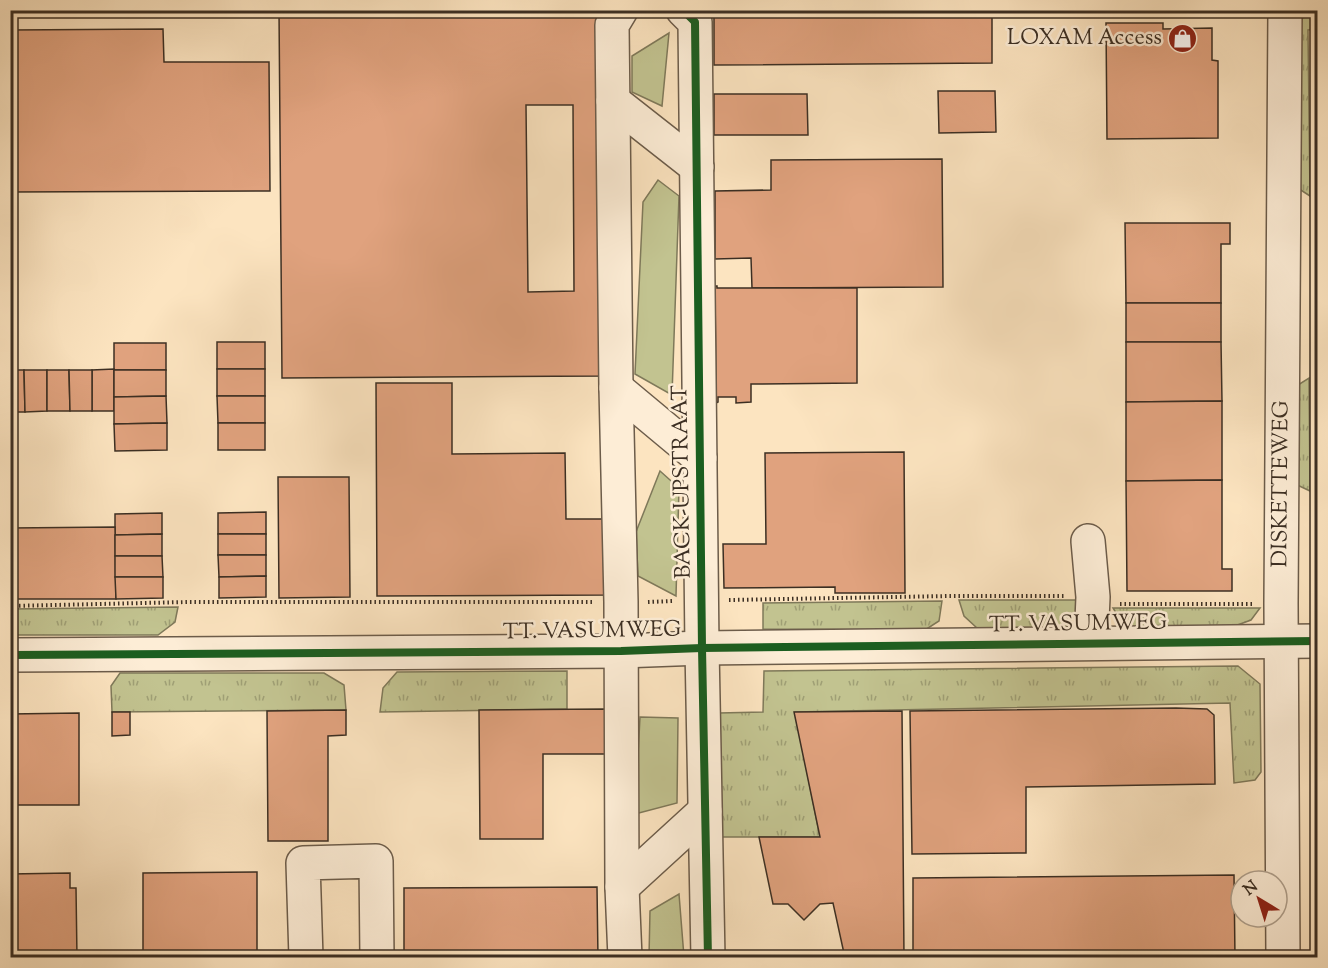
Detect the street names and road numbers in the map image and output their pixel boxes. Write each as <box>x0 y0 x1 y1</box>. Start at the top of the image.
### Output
street label: BACK-UPSTRAAT <box>665 384 701 579</box>
street label: DISKETTEWEG <box>1265 400 1298 568</box>
street label: TT. VASUMWEG <box>989 607 1167 643</box>
street label: TT. VASUMWEG <box>503 614 681 650</box>

